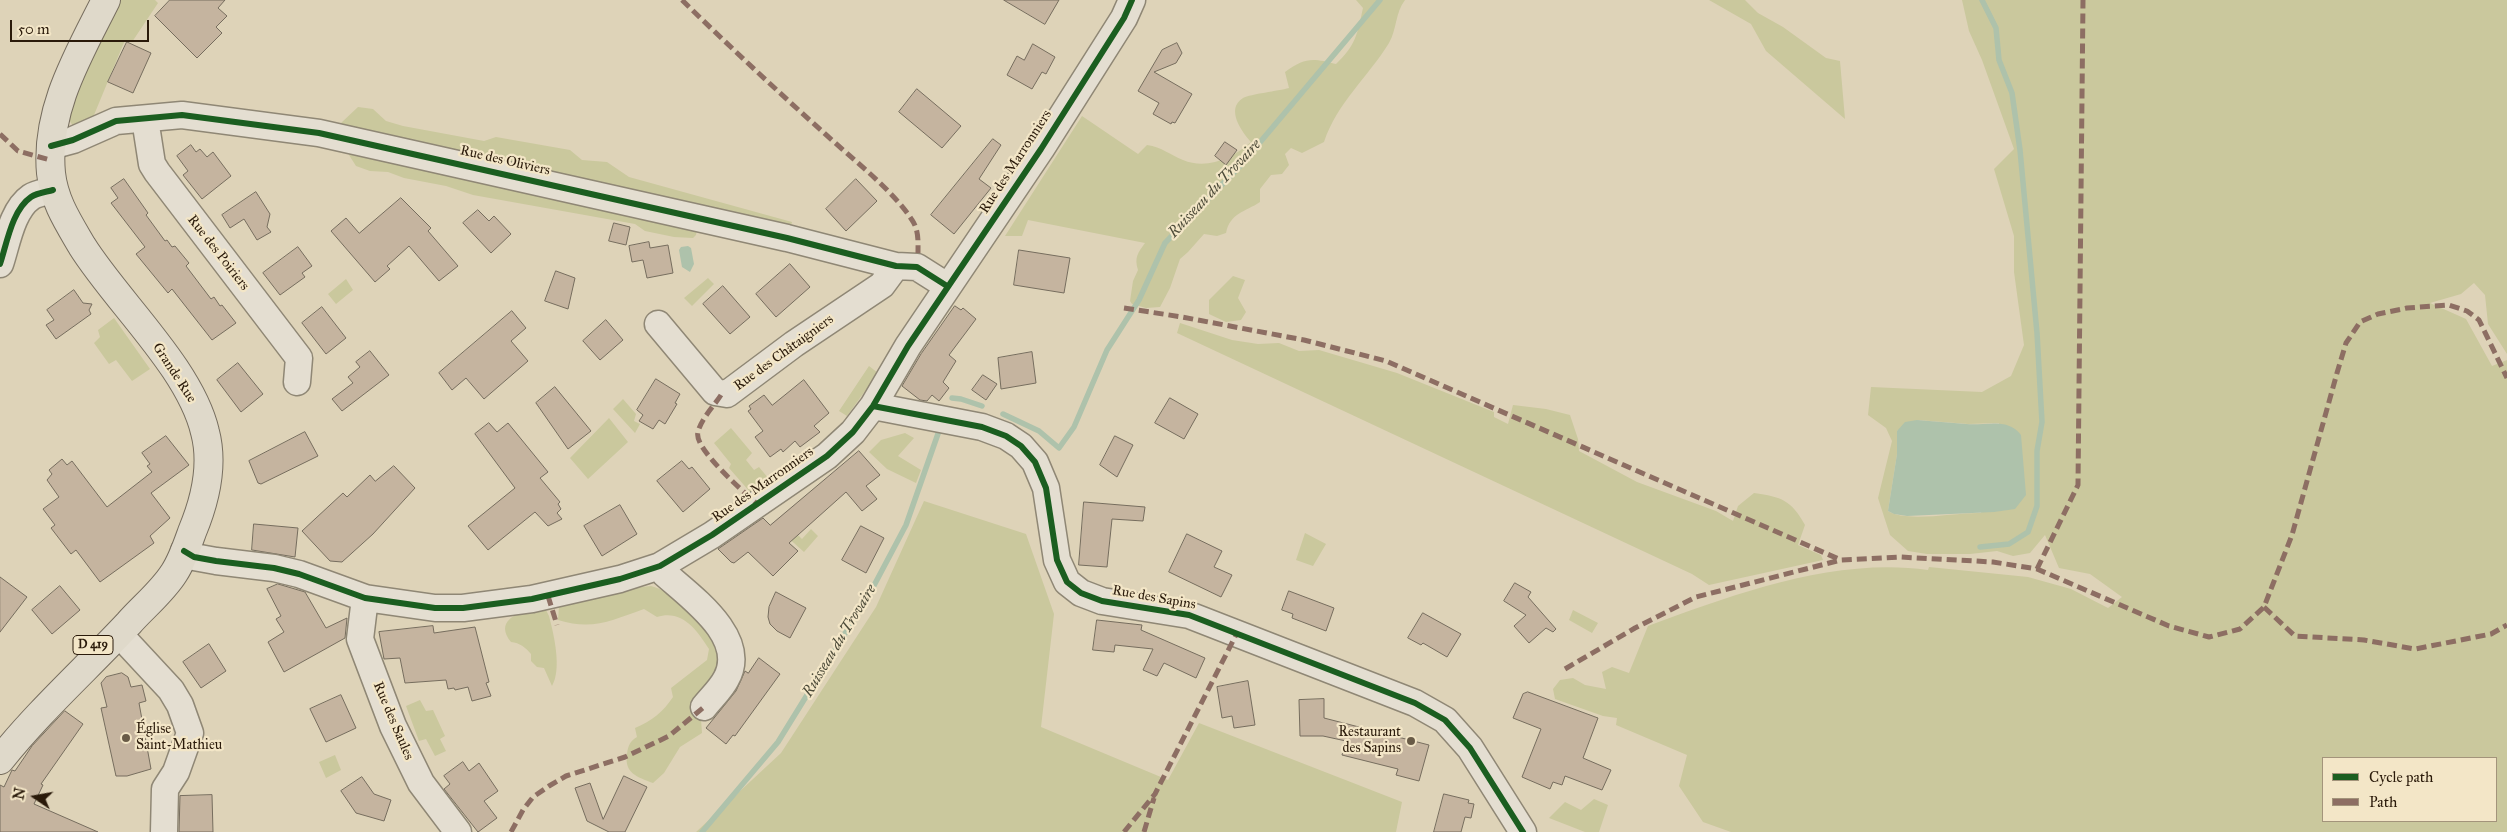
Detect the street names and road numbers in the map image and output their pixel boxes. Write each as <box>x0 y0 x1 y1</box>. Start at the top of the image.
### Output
street label: Rue des Marronniers <box>976 107 1056 217</box>
street label: Rue des Oliviers <box>458 142 552 180</box>
street label: Rue des Poiriers <box>183 212 253 294</box>
street label: Rue des Châtaigniers <box>731 311 837 395</box>
street label: Grande Rue <box>148 340 200 406</box>
street label: Rue des Marronniers <box>709 444 817 526</box>
street label: Rue des Sapins <box>1111 582 1197 614</box>
road number: D 419 <box>73 636 113 654</box>
street label: Rue des Saules <box>369 679 417 763</box>

